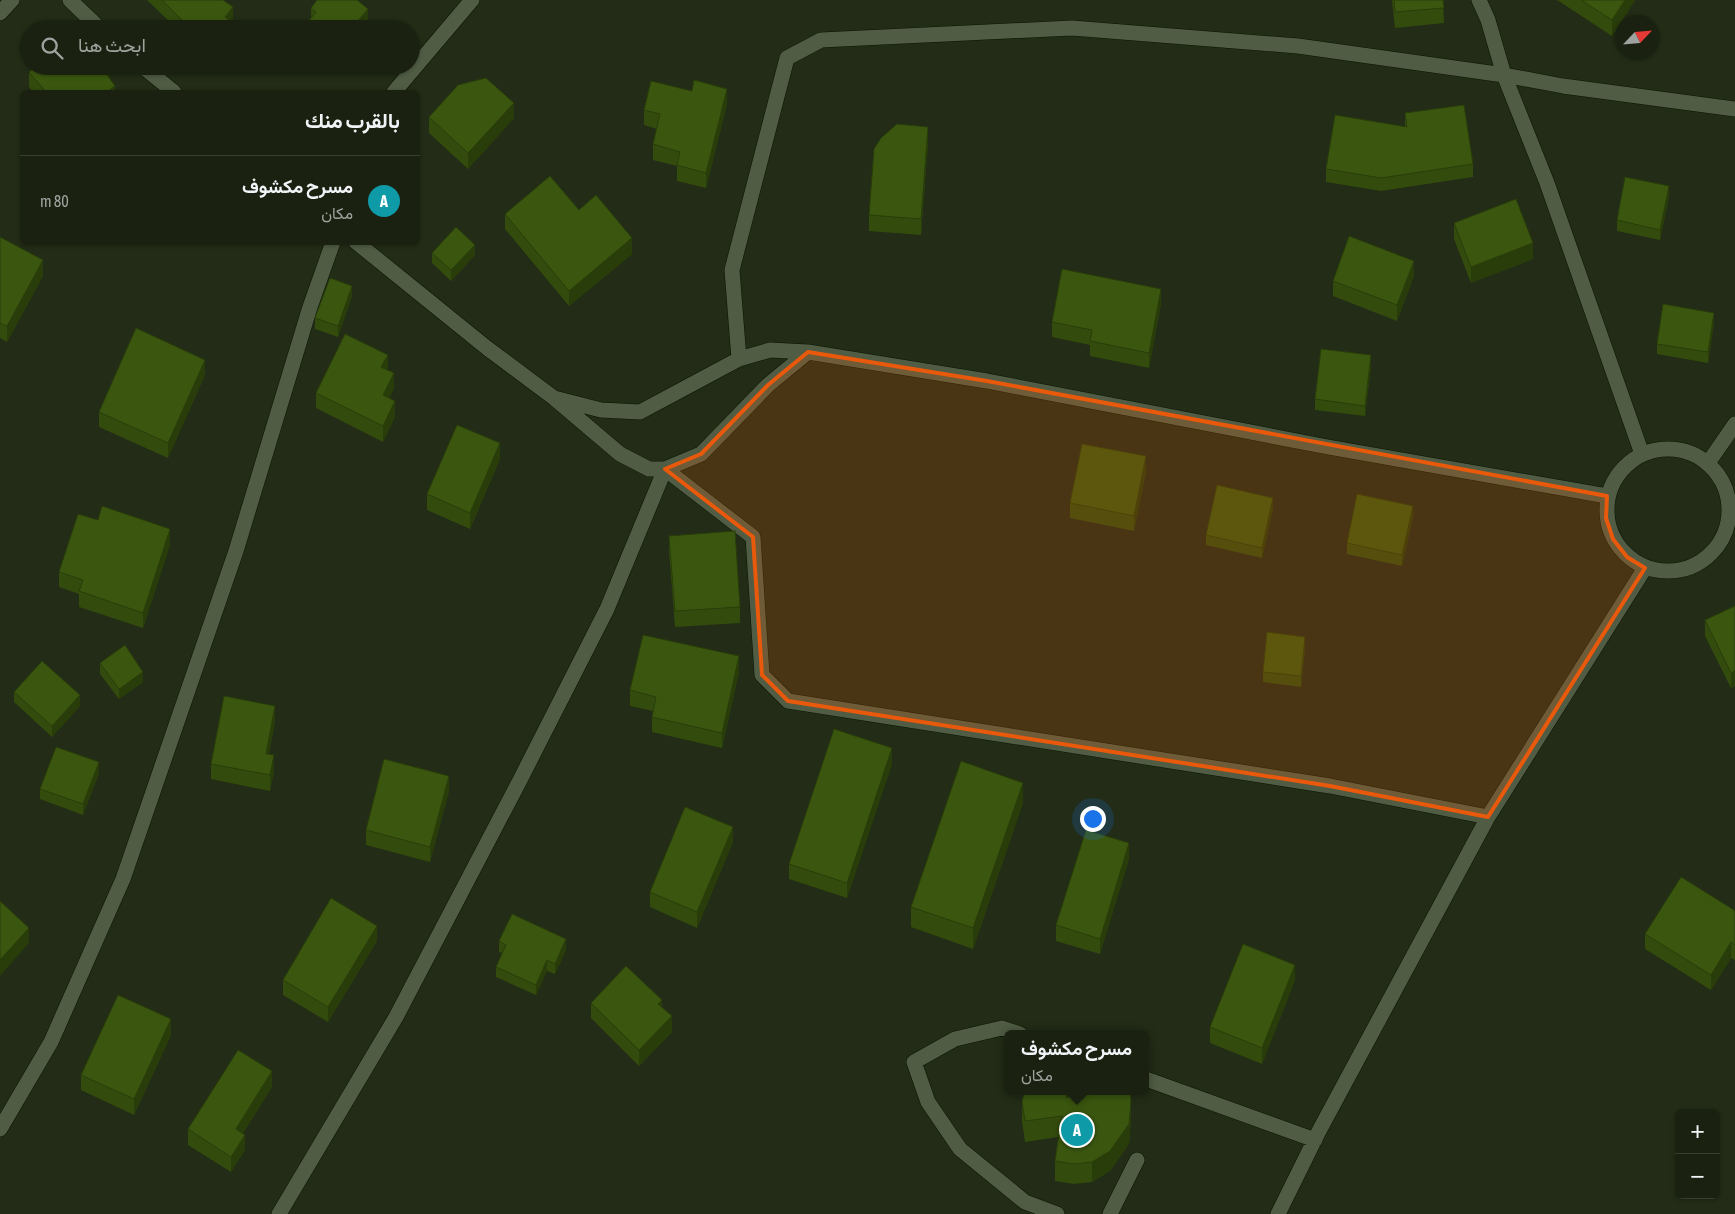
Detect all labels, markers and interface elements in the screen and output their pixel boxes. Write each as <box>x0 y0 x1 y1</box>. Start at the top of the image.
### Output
north arrow <box>1615 15 1660 60</box>
search box <box>20 20 420 75</box>
icon: search <box>38 34 66 62</box>
text: ابحث هنا <box>78 34 146 56</box>
text: بالقرب منك <box>305 108 400 132</box>
text: مسرح مكشوف <box>242 175 353 197</box>
text: 80 m <box>40 192 69 210</box>
text: A <box>380 192 388 210</box>
text: مكان <box>321 204 353 222</box>
your location <box>1080 806 1106 832</box>
popup <box>1004 1030 1149 1095</box>
text: مسرح مكشوف <box>1021 1037 1132 1059</box>
text: مكان <box>1021 1066 1053 1084</box>
map controls <box>1675 1109 1720 1199</box>
button: + <box>1675 1109 1720 1154</box>
pin: A <box>1061 1111 1093 1149</box>
button: − <box>1675 1154 1720 1199</box>

